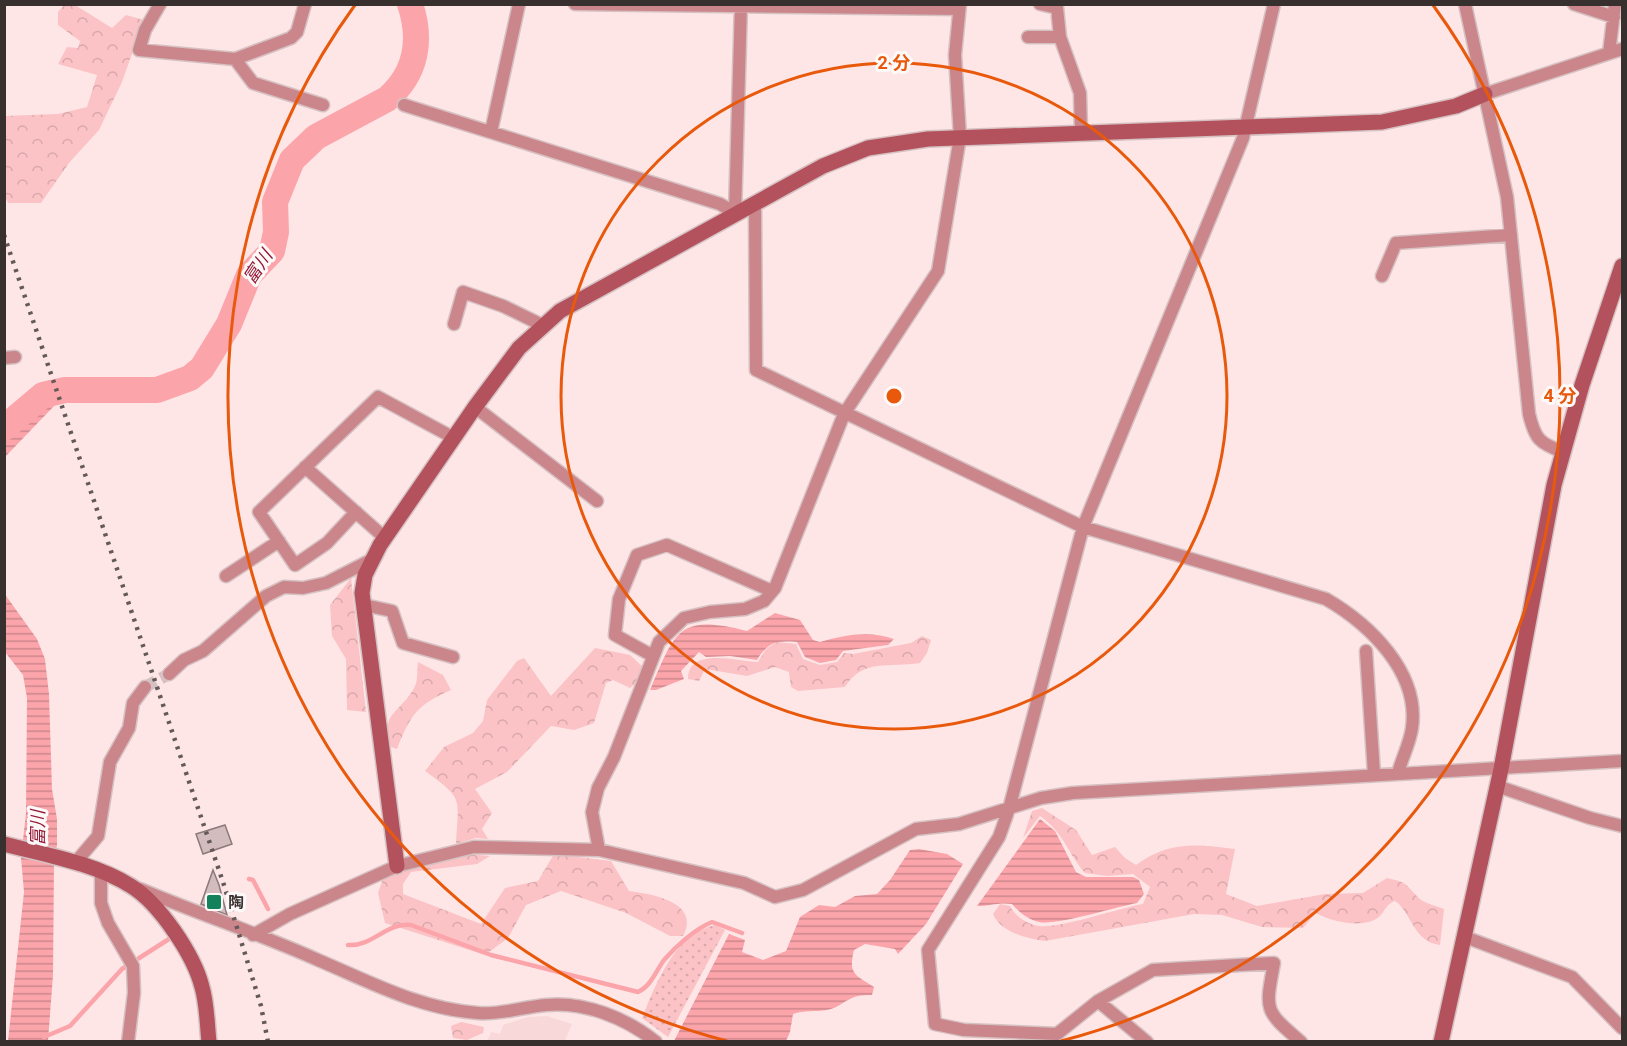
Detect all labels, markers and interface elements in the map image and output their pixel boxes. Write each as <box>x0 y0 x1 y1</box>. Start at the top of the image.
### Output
text: 2 分 <box>878 52 910 73</box>
water label: 富川 <box>239 244 277 288</box>
text: 4 分 <box>1544 385 1576 406</box>
centre of rings <box>884 386 904 406</box>
water label: 富川 <box>27 808 48 846</box>
marker: 陶 <box>205 893 223 911</box>
place label: 陶 <box>228 893 244 912</box>

